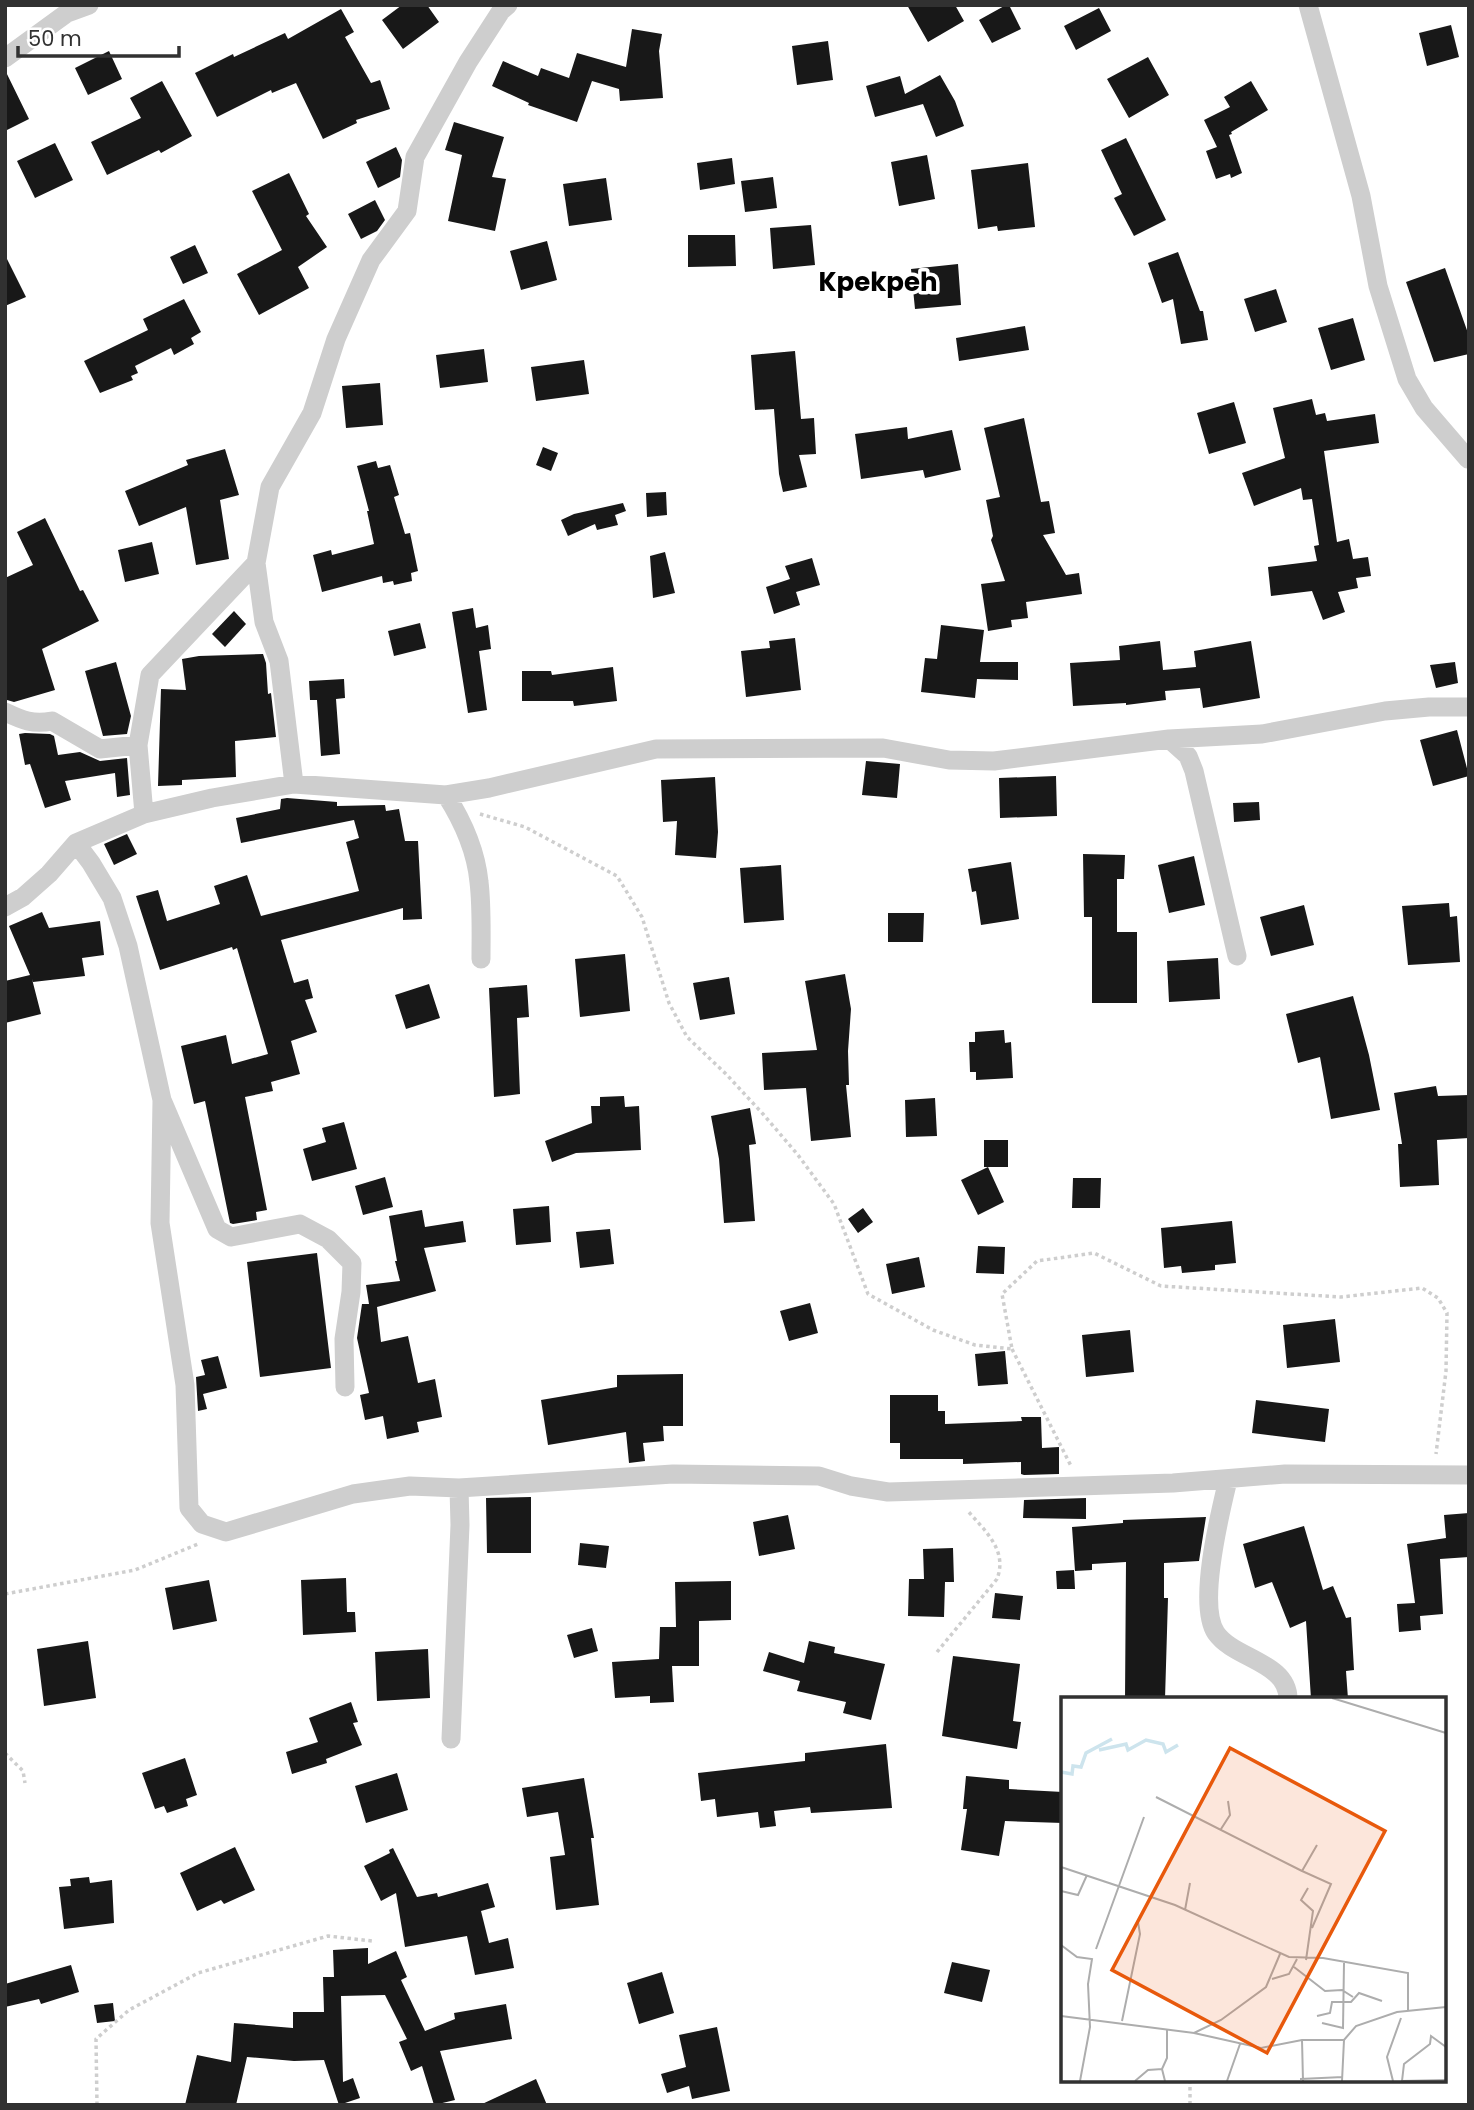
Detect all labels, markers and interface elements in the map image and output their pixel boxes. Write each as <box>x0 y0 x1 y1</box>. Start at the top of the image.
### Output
scale bar <box>18 14 178 58</box>
text: 50 m <box>28 24 82 53</box>
district label: Kpekpeh <box>818 264 938 300</box>
inset map <box>1061 1697 1446 2082</box>

